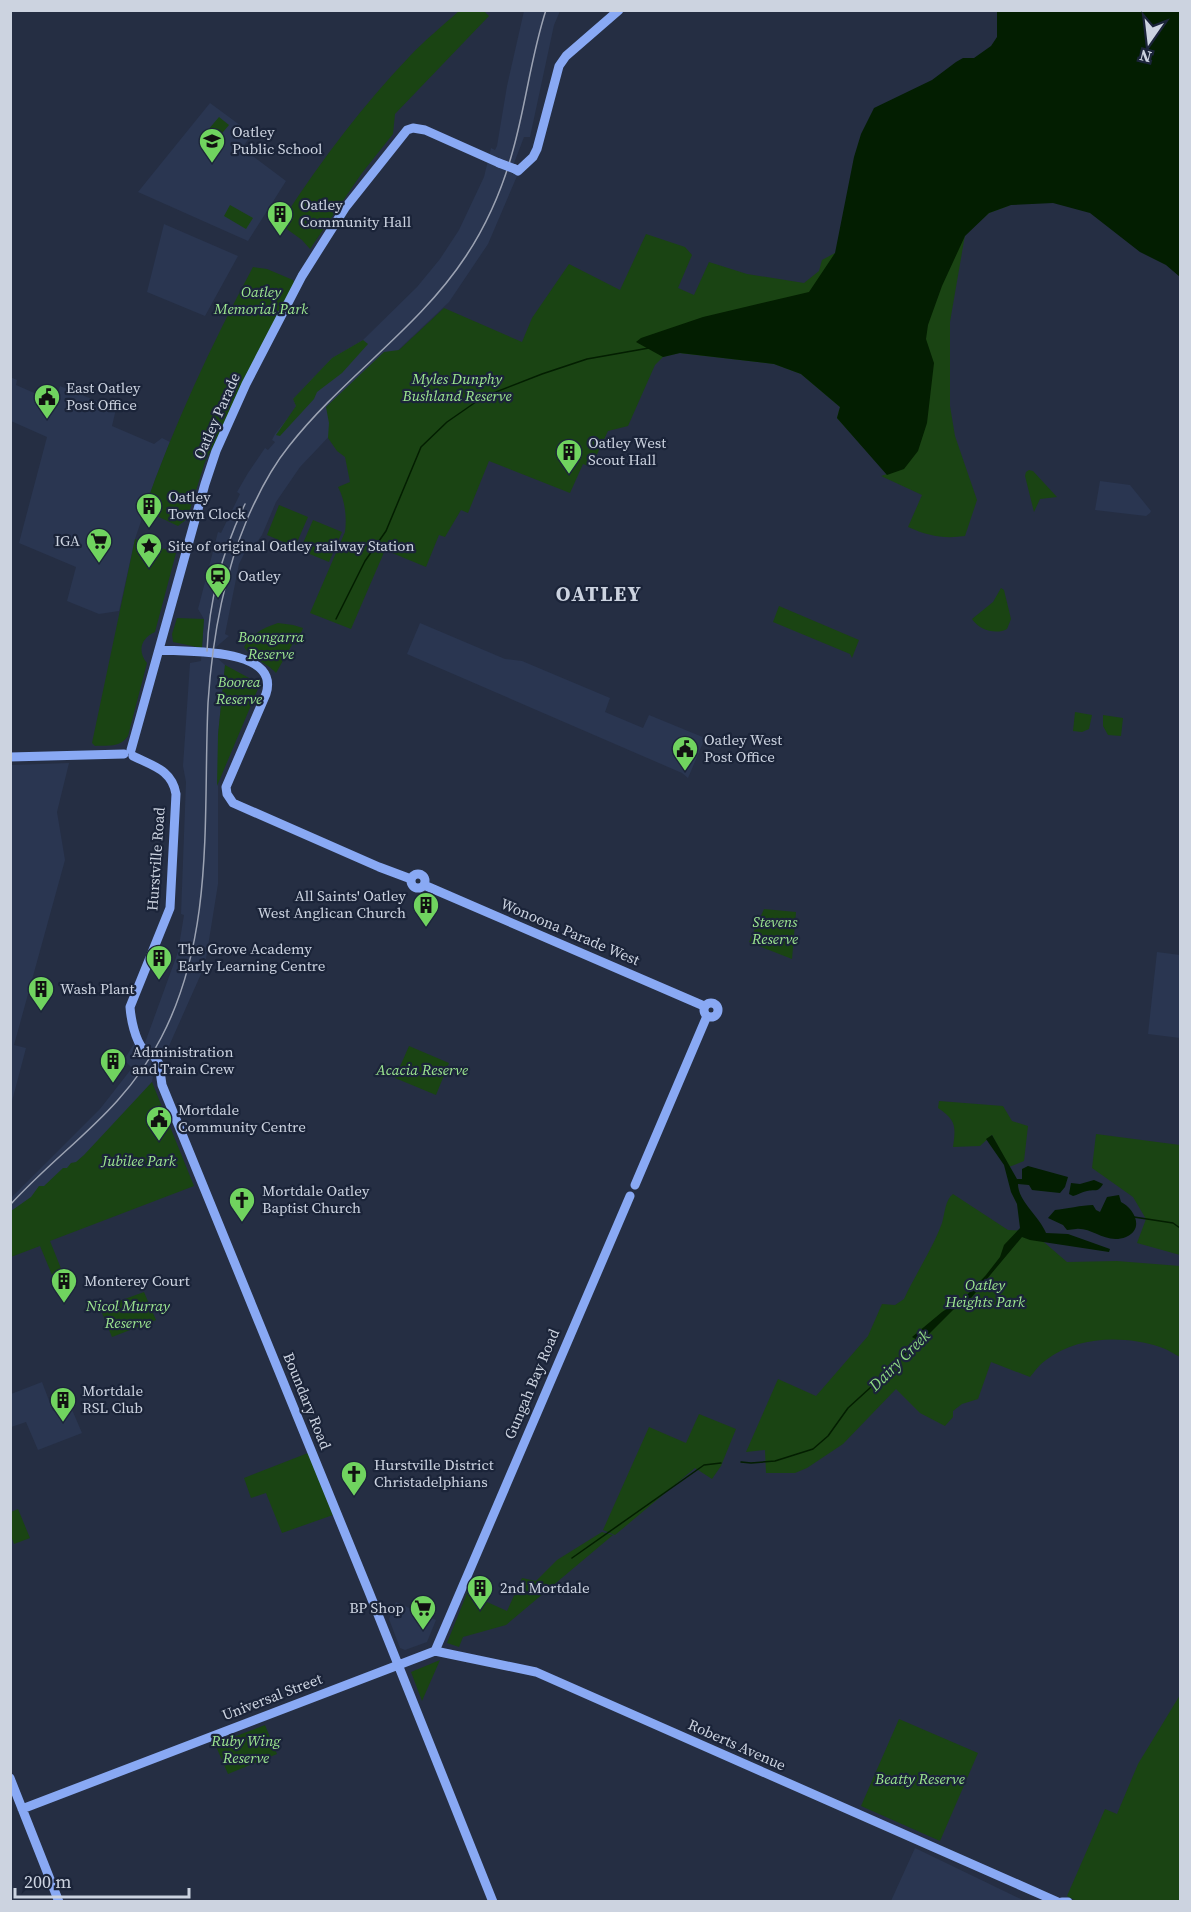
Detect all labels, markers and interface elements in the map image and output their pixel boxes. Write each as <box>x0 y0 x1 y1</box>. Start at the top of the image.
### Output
north arrow <box>1119 12 1179 72</box>
text: N <box>1137 44 1154 69</box>
place label: Oatley Public School <box>232 121 323 159</box>
school or university icon: Oatley Public School <box>197 126 227 164</box>
place label: Oatley Community Hall <box>300 194 412 232</box>
building icon: Oatley Community Hall <box>265 199 295 237</box>
park label: Oatley Memorial Park <box>213 281 309 319</box>
park label: Myles Dunphy Bushland Reserve <box>401 368 512 406</box>
street label: Oatley Parade <box>188 369 245 462</box>
place label: East Oatley Post Office <box>66 377 141 415</box>
public building icon: East Oatley Post Office <box>32 382 62 420</box>
place label: Oatley West Scout Hall <box>588 432 666 470</box>
building icon: Oatley West Scout Hall <box>554 437 584 475</box>
place label: Oatley Town Clock <box>168 486 247 524</box>
building icon: Oatley Town Clock <box>134 491 164 529</box>
supermarket icon: IGA <box>84 526 114 564</box>
place label: IGA <box>55 530 80 551</box>
place icon: Site of original Oatley railway Station <box>134 531 164 569</box>
place label: Site of original Oatley railway Station <box>168 535 415 556</box>
station icon: Oatley <box>203 561 233 599</box>
place label: Oatley <box>238 565 281 586</box>
district label: OATLEY <box>556 579 642 608</box>
park label: Boongarra Reserve <box>237 626 304 664</box>
park label: Boorea Reserve <box>215 671 262 709</box>
place label: Oatley West Post Office <box>704 729 782 767</box>
public building icon: Oatley West Post Office <box>670 734 700 772</box>
street label: Hurstville Road <box>141 806 170 912</box>
place label: All Saints' Oatley West Anglican Church <box>258 885 406 923</box>
building icon: All Saints' Oatley West Anglican Church <box>411 890 441 928</box>
street label: Wonoona Parade West <box>497 893 643 970</box>
park label: Stevens Reserve <box>751 911 798 949</box>
place label: The Grove Academy Early Learning Centre <box>178 938 326 976</box>
building icon: The Grove Academy Early Learning Centre <box>144 943 174 981</box>
building icon: Wash Plant <box>26 974 56 1012</box>
place label: Wash Plant <box>60 978 135 999</box>
place label: Administration and Train Crew <box>132 1041 235 1079</box>
building icon: Administration and Train Crew <box>98 1046 128 1084</box>
park label: Acacia Reserve <box>375 1059 468 1080</box>
place label: Mortdale Community Centre <box>178 1099 306 1137</box>
public building icon: Mortdale Community Centre <box>144 1104 174 1142</box>
park label: Jubilee Park <box>100 1150 177 1171</box>
place label: Mortdale Oatley Baptist Church <box>262 1180 370 1218</box>
church icon: Mortdale Oatley Baptist Church <box>227 1185 257 1223</box>
building icon: Monterey Court <box>49 1266 79 1304</box>
place label: Monterey Court <box>84 1270 190 1291</box>
park label: Oatley Heights Park <box>944 1274 1026 1312</box>
park label: Nicol Murray Reserve <box>85 1295 171 1333</box>
water label: Dairy Creek <box>863 1324 935 1396</box>
street label: Gungah Bay Road <box>499 1325 564 1442</box>
street label: Boundary Road <box>278 1349 337 1453</box>
place label: Mortdale RSL Club <box>82 1380 143 1418</box>
building icon: Mortdale RSL Club <box>48 1385 78 1423</box>
place label: Hurstville District Christadelphians <box>374 1454 494 1492</box>
church icon: Hurstville District Christadelphians <box>339 1459 369 1497</box>
building icon: 2nd Mortdale <box>465 1573 495 1611</box>
place label: 2nd Mortdale <box>500 1577 590 1598</box>
supermarket icon: BP Shop <box>408 1593 438 1631</box>
place label: BP Shop <box>349 1597 404 1618</box>
street label: Universal Street <box>219 1668 325 1725</box>
street label: Roberts Avenue <box>685 1714 790 1776</box>
park label: Ruby Wing Reserve <box>210 1730 281 1768</box>
park label: Beatty Reserve <box>874 1768 965 1789</box>
scale bar <box>15 1861 189 1899</box>
text: 200 m <box>24 1869 71 1894</box>

